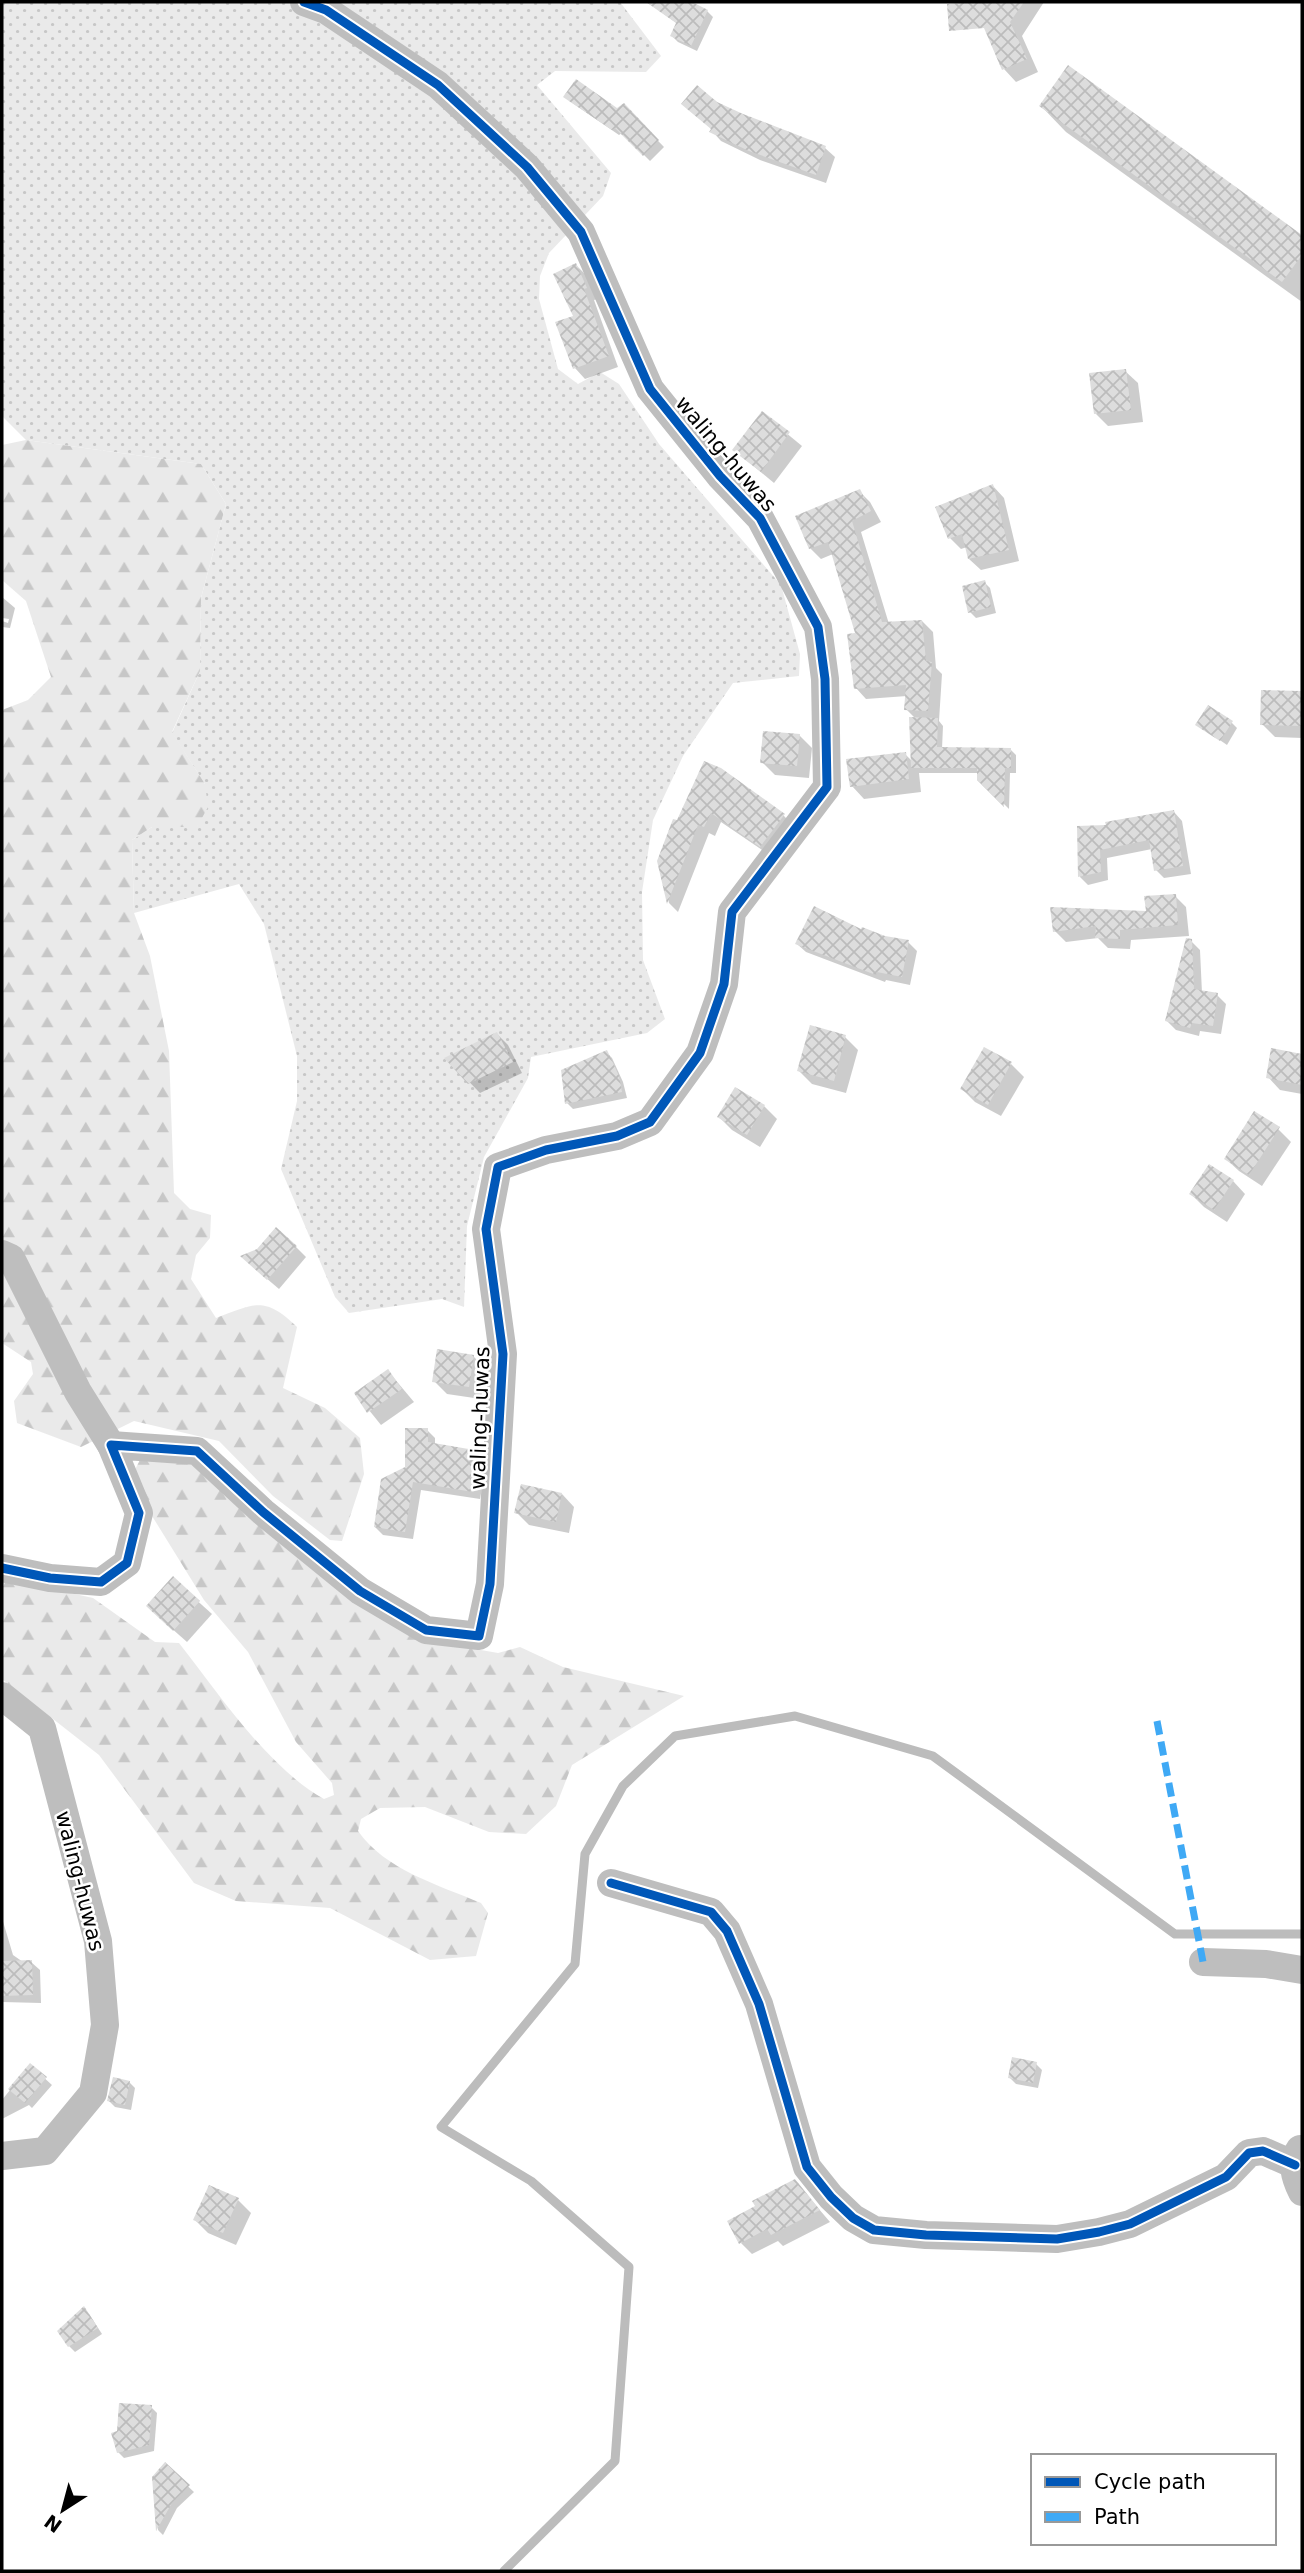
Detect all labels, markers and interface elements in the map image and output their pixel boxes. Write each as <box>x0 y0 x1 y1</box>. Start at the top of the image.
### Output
street label: waling-huwas <box>671 391 781 517</box>
street label: waling-huwas <box>466 1346 494 1490</box>
street label: waling-huwas <box>51 1808 109 1954</box>
legend <box>1031 2454 1276 2545</box>
text: Cycle path <box>1094 2470 1206 2494</box>
north arrow <box>28 2475 98 2545</box>
text: Path <box>1094 2505 1140 2529</box>
text: N <box>40 2510 66 2537</box>

